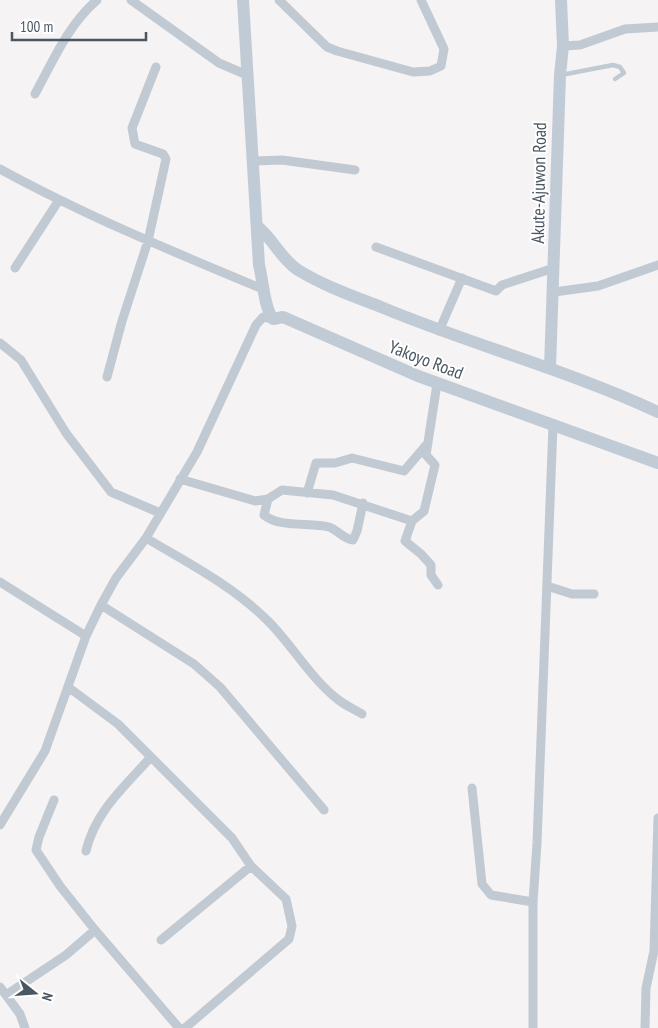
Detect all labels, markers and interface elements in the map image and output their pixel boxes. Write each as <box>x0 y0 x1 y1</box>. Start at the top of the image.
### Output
scale bar <box>12 10 146 42</box>
text: 100 m <box>20 17 53 36</box>
street label: Akute-Ajuwon Road <box>526 122 551 244</box>
street label: Yakoyo Road <box>386 335 467 384</box>
north arrow <box>10 968 60 1018</box>
text: N <box>38 991 57 1003</box>

